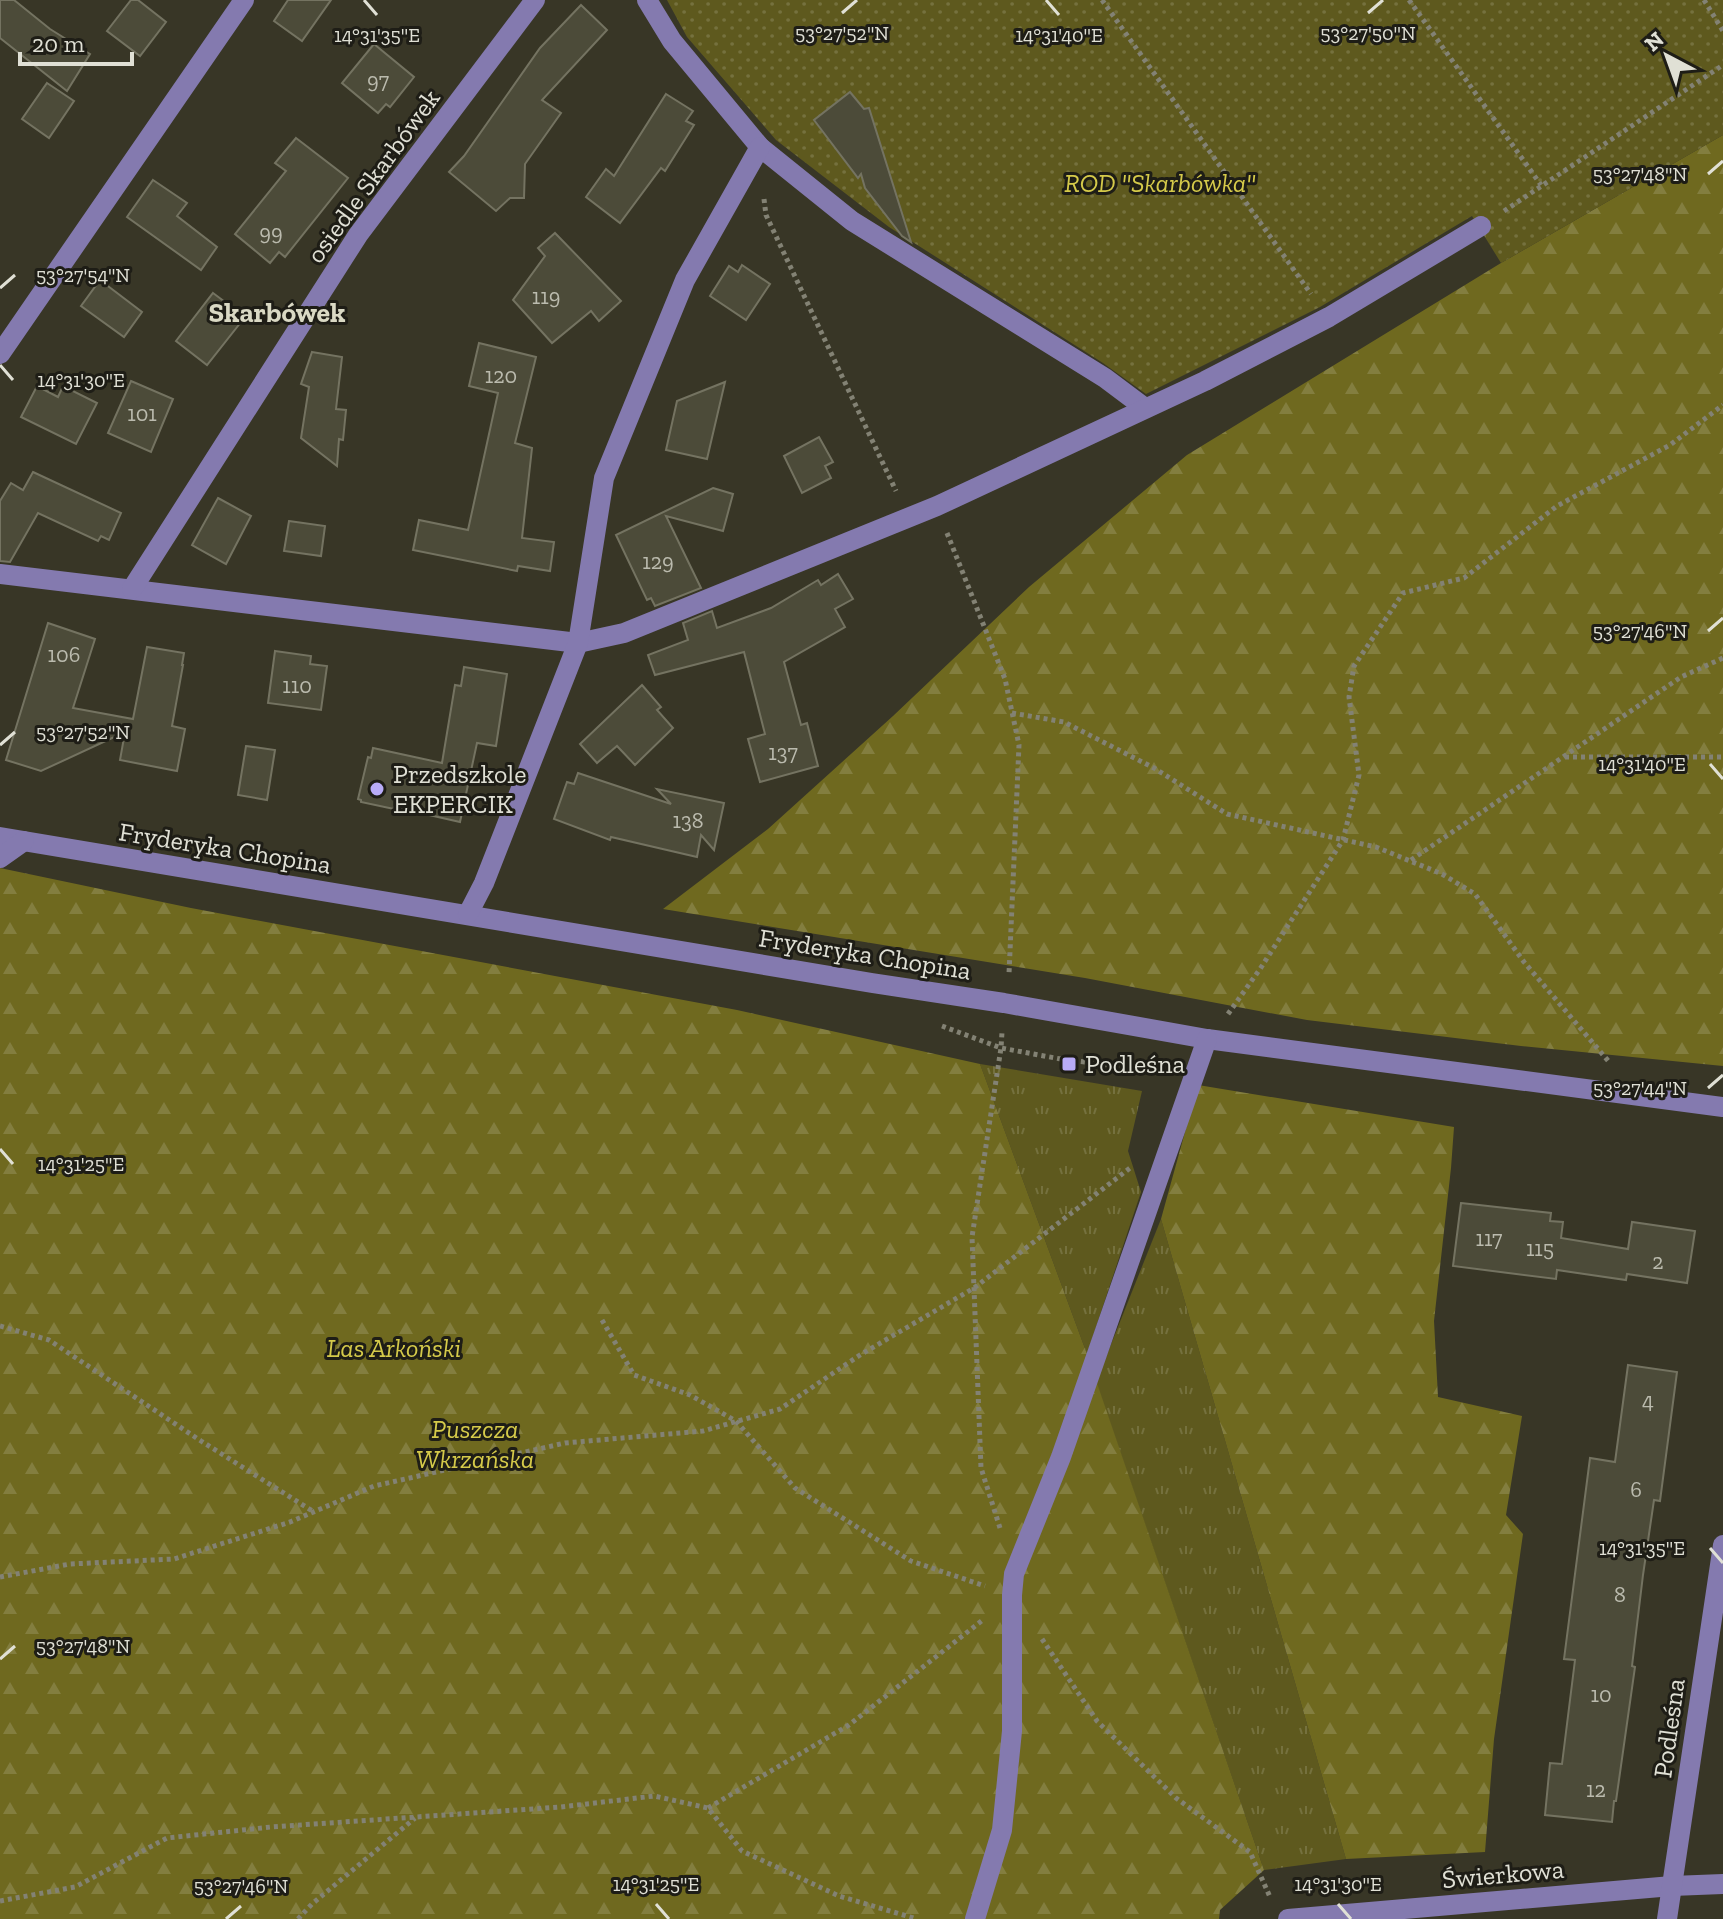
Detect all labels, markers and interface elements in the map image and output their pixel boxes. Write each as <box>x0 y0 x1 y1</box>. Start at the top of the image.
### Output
scale bar <box>20 16 132 66</box>
north arrow <box>1627 16 1707 96</box>
text: 53°27'52"N <box>795 21 889 45</box>
text: 53°27'50"N <box>1320 21 1416 45</box>
text: 14°31'35"E <box>334 23 420 47</box>
text: 14°31'40"E <box>1015 23 1103 47</box>
text: N <box>1639 25 1670 57</box>
text: 20 m <box>32 29 85 58</box>
house number: 97 <box>367 67 390 94</box>
street label: osiedle Skarbówek <box>299 83 447 269</box>
text: 53°27'48"N <box>1593 162 1687 186</box>
park label: ROD "Skarbówka" <box>1064 167 1256 199</box>
house number: 99 <box>259 219 283 246</box>
text: 53°27'54"N <box>36 263 130 287</box>
house number: 119 <box>532 283 560 310</box>
district label: Skarbówek <box>208 296 346 329</box>
house number: 120 <box>485 362 517 389</box>
text: 14°31'30"E <box>37 368 125 392</box>
house number: 101 <box>127 400 157 427</box>
house number: 129 <box>642 548 674 575</box>
text: 53°27'46"N <box>1593 619 1687 643</box>
house number: 106 <box>48 641 80 668</box>
house number: 110 <box>282 672 312 699</box>
text: 53°27'52"N <box>36 720 130 744</box>
house number: 137 <box>768 739 798 766</box>
text: 14°31'40"E <box>1598 752 1686 776</box>
place label: Przedszkole EKPERCIK <box>393 758 526 820</box>
marker: Przedszkole EKPERCIK <box>368 780 386 798</box>
house number: 138 <box>672 807 704 834</box>
street label: Fryderyka Chopina <box>117 815 334 881</box>
street label: Fryderyka Chopina <box>757 921 974 987</box>
place label: Podleśna <box>1085 1048 1185 1080</box>
marker: Podleśna <box>1060 1055 1078 1073</box>
text: 53°27'44"N <box>1593 1076 1687 1100</box>
text: 14°31'25"E <box>38 1152 124 1176</box>
house number: 117 <box>1476 1225 1503 1252</box>
house number: 115 <box>1526 1235 1554 1262</box>
house number: 2 <box>1652 1248 1664 1275</box>
park label: Las Arkoński <box>327 1332 461 1364</box>
house number: 4 <box>1642 1387 1654 1414</box>
park label: Puszcza Wkrzańska <box>416 1413 534 1475</box>
house number: 6 <box>1630 1476 1642 1503</box>
text: 14°31'35"E <box>1599 1536 1685 1560</box>
house number: 8 <box>1614 1581 1626 1608</box>
text: 53°27'48"N <box>36 1634 130 1658</box>
street label: Podleśna <box>1646 1676 1692 1780</box>
house number: 10 <box>1590 1681 1612 1708</box>
house number: 12 <box>1586 1776 1606 1803</box>
street label: Świerkowa <box>1441 1853 1566 1895</box>
text: 14°31'25"E <box>613 1872 699 1896</box>
text: 14°31'30"E <box>1294 1872 1382 1896</box>
text: 53°27'46"N <box>194 1874 288 1898</box>

